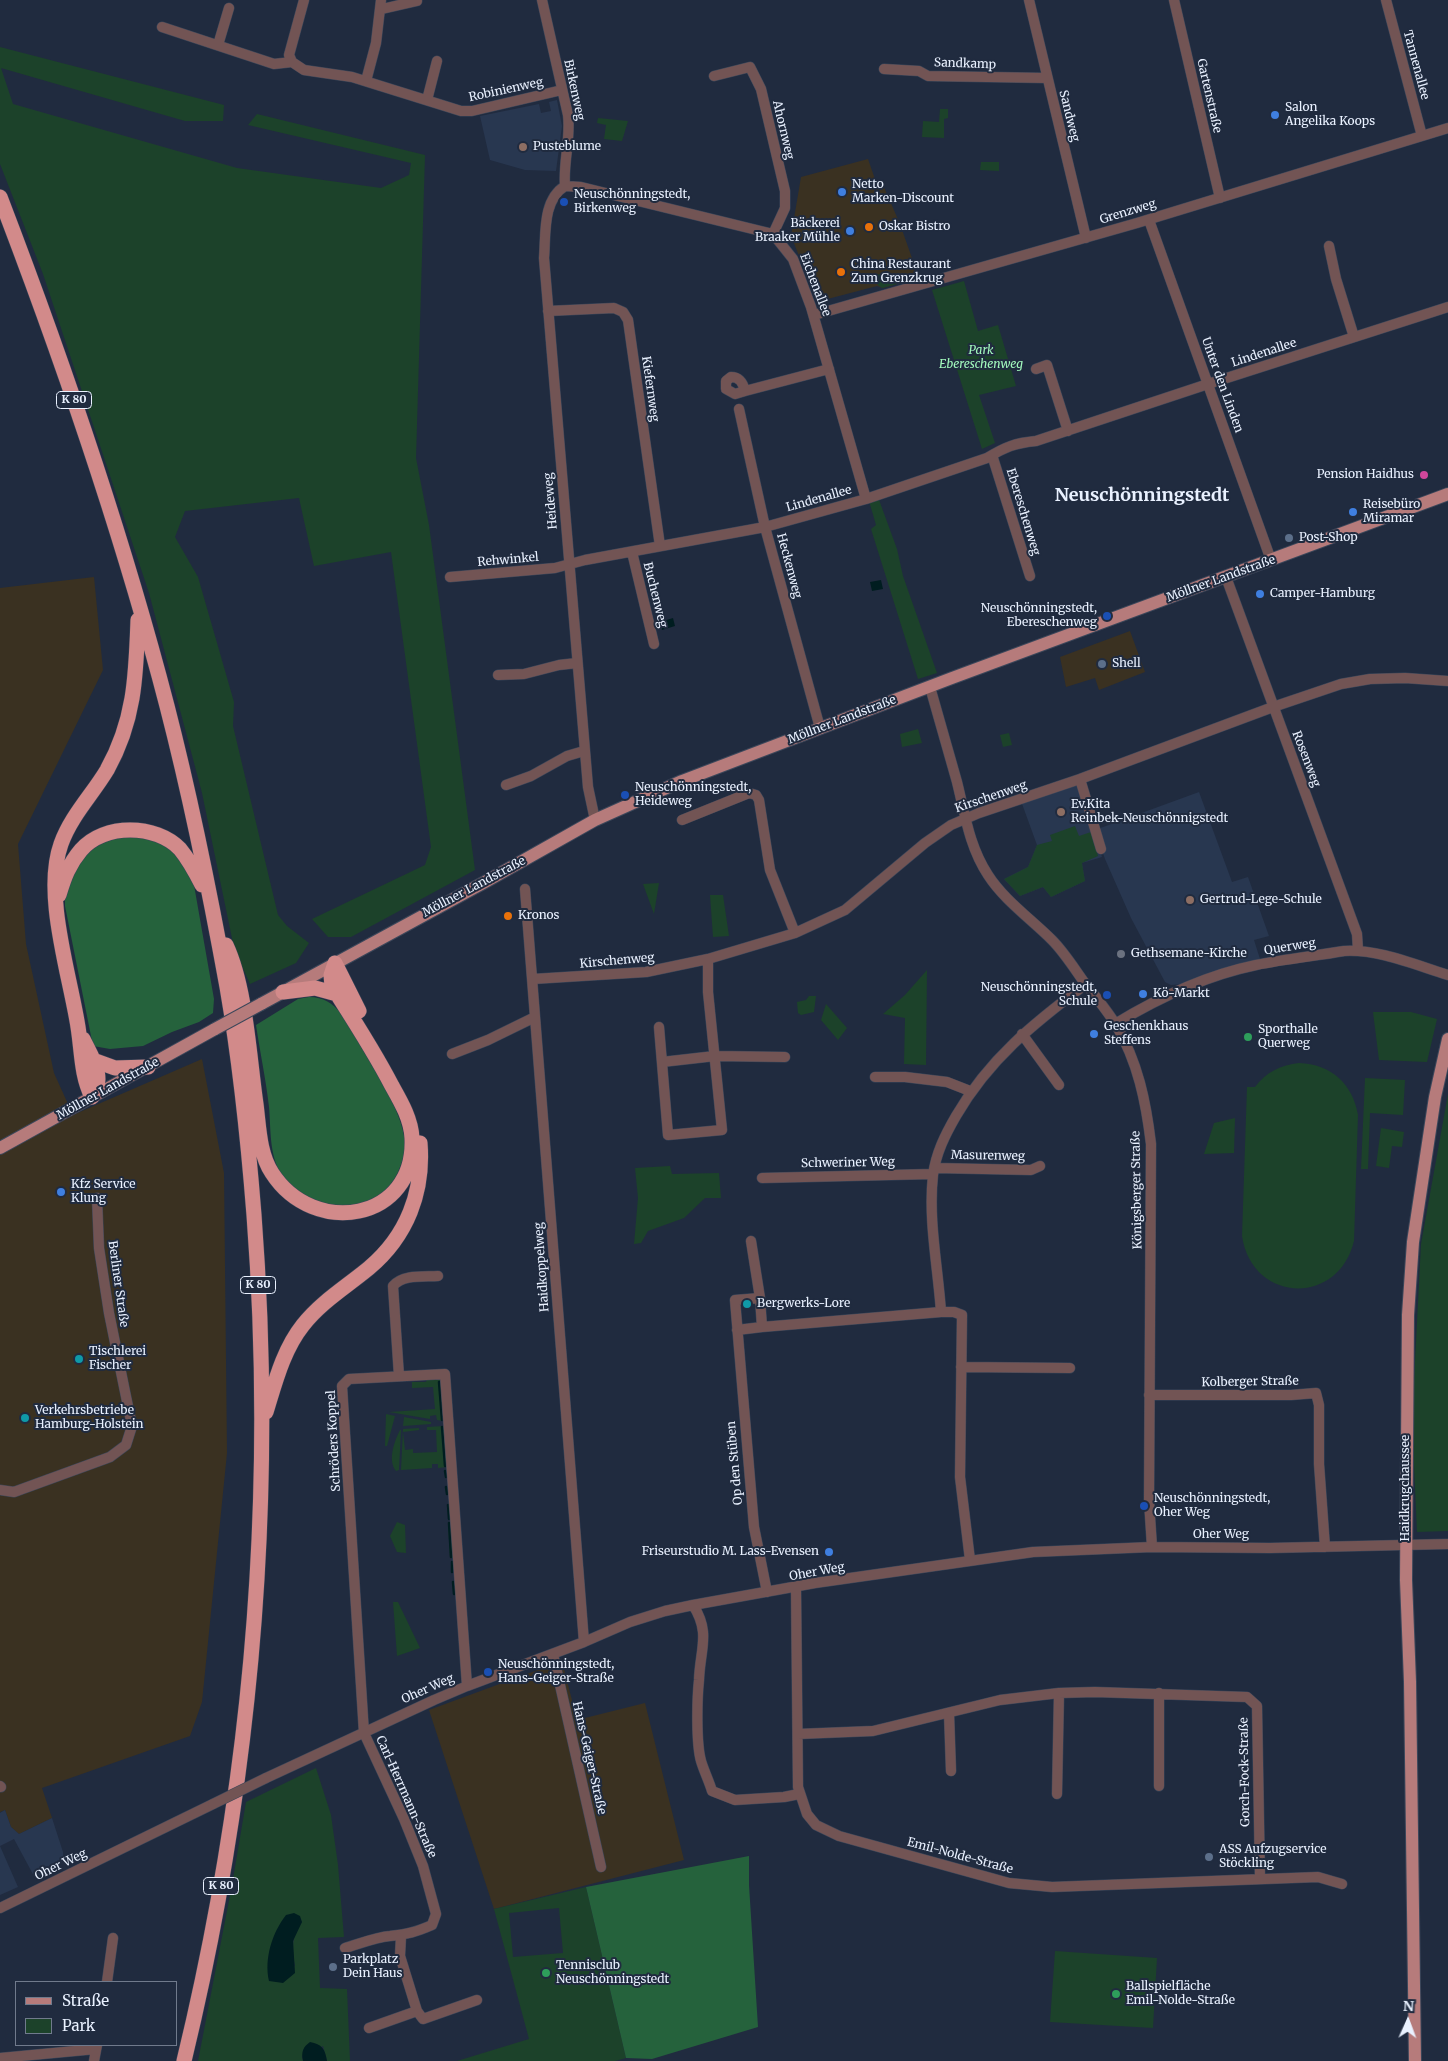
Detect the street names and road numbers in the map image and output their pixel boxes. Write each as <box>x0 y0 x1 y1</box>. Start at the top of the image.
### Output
street label: Tannenallee <box>1400 29 1432 101</box>
street label: Sandkamp <box>934 56 996 72</box>
street label: Gartenstraße <box>1193 57 1225 135</box>
street label: Birkenweg <box>561 58 587 122</box>
street label: Robinienweg <box>467 75 545 105</box>
street label: Sandweg <box>1056 89 1082 143</box>
street label: Ahornweg <box>769 99 797 161</box>
street label: Grenzweg <box>1098 197 1158 227</box>
street label: Eichenallee <box>796 252 834 318</box>
street label: Unter den Linden <box>1198 335 1246 435</box>
street label: Lindenallee <box>1230 336 1298 370</box>
street label: Kiefernweg <box>638 355 662 423</box>
road number: K 80 <box>56 392 92 408</box>
street label: Ebereschenweg <box>1003 467 1043 557</box>
street label: Heideweg <box>541 472 561 530</box>
street label: Lindenallee <box>785 483 853 515</box>
street label: Heckenweg <box>773 532 805 600</box>
street label: Rehwinkel <box>477 550 539 570</box>
street label: Möllner Landstraße <box>1165 553 1277 605</box>
street label: Buchenweg <box>640 561 670 629</box>
street label: Möllner Landstraße <box>786 693 898 747</box>
street label: Rosenweg <box>1289 729 1323 789</box>
street label: Kirschenweg <box>953 778 1029 816</box>
street label: Möllner Landstraße <box>420 854 528 920</box>
street label: Querweg <box>1263 936 1317 958</box>
street label: Kirschenweg <box>579 951 655 971</box>
street label: Möllner Landstraße <box>54 1055 162 1123</box>
street label: Königsberger Straße <box>1129 1131 1145 1249</box>
street label: Masurenweg <box>951 1148 1025 1164</box>
street label: Schweriner Weg <box>801 1155 895 1171</box>
street label: Haidkoppelweg <box>532 1222 552 1312</box>
street label: Berliner Straße <box>105 1240 131 1328</box>
road number: K 80 <box>240 1276 276 1294</box>
street label: Kolberger Straße <box>1201 1374 1299 1390</box>
street label: Schröders Koppel <box>324 1390 344 1492</box>
street label: Op den Stüben <box>724 1420 746 1506</box>
street label: Haidkrugchaussee <box>1399 1435 1413 1541</box>
street label: Oher Weg <box>1193 1528 1249 1542</box>
street label: Oher Weg <box>788 1560 846 1584</box>
street label: Oher Weg <box>400 1671 456 1707</box>
street label: Hans-Geiger-Straße <box>569 1700 609 1816</box>
street label: Gorch-Fock-Straße <box>1237 1717 1253 1827</box>
street label: Carl-Herrmann-Straße <box>373 1734 439 1860</box>
street label: Emil-Nolde-Straße <box>906 1835 1014 1877</box>
street label: Oher Weg <box>33 1846 89 1884</box>
road number: K 80 <box>204 1878 238 1894</box>

